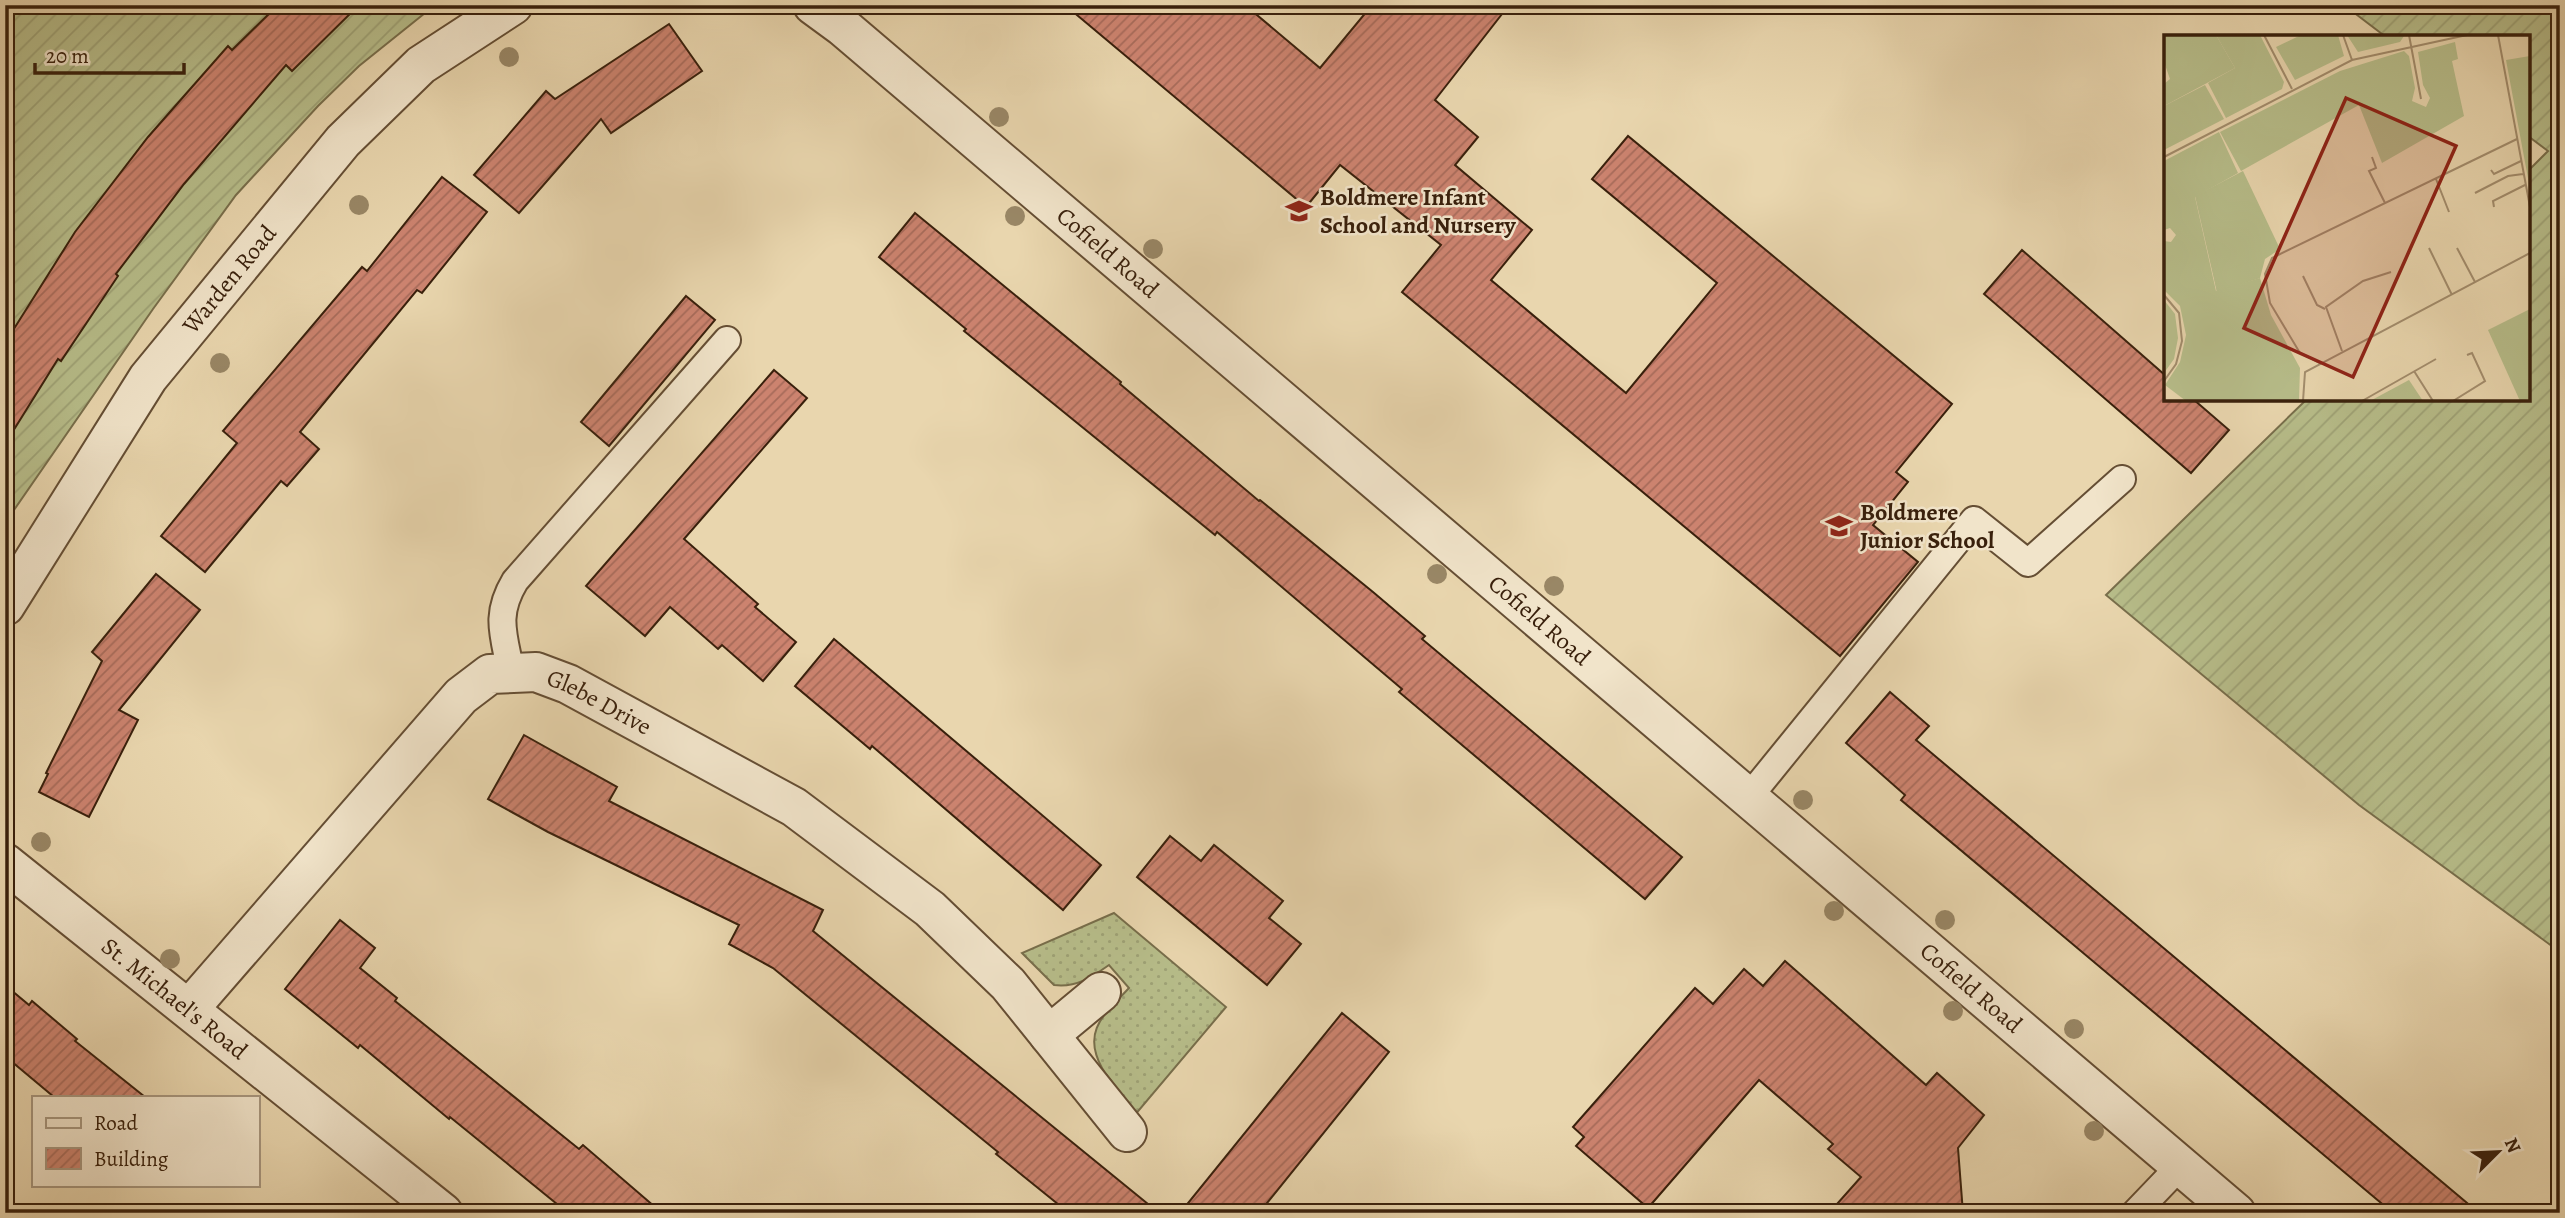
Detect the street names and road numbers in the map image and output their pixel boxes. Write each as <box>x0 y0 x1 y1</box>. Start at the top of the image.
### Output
street label: Cofield Road <box>1050 200 1166 305</box>
street label: Warden Road <box>174 218 284 341</box>
street label: Cofield Road <box>1482 567 1598 673</box>
street label: Glebe Drive <box>542 662 657 742</box>
street label: St. Michael's Road <box>95 930 254 1067</box>
street label: Cofield Road <box>1913 935 2029 1040</box>

